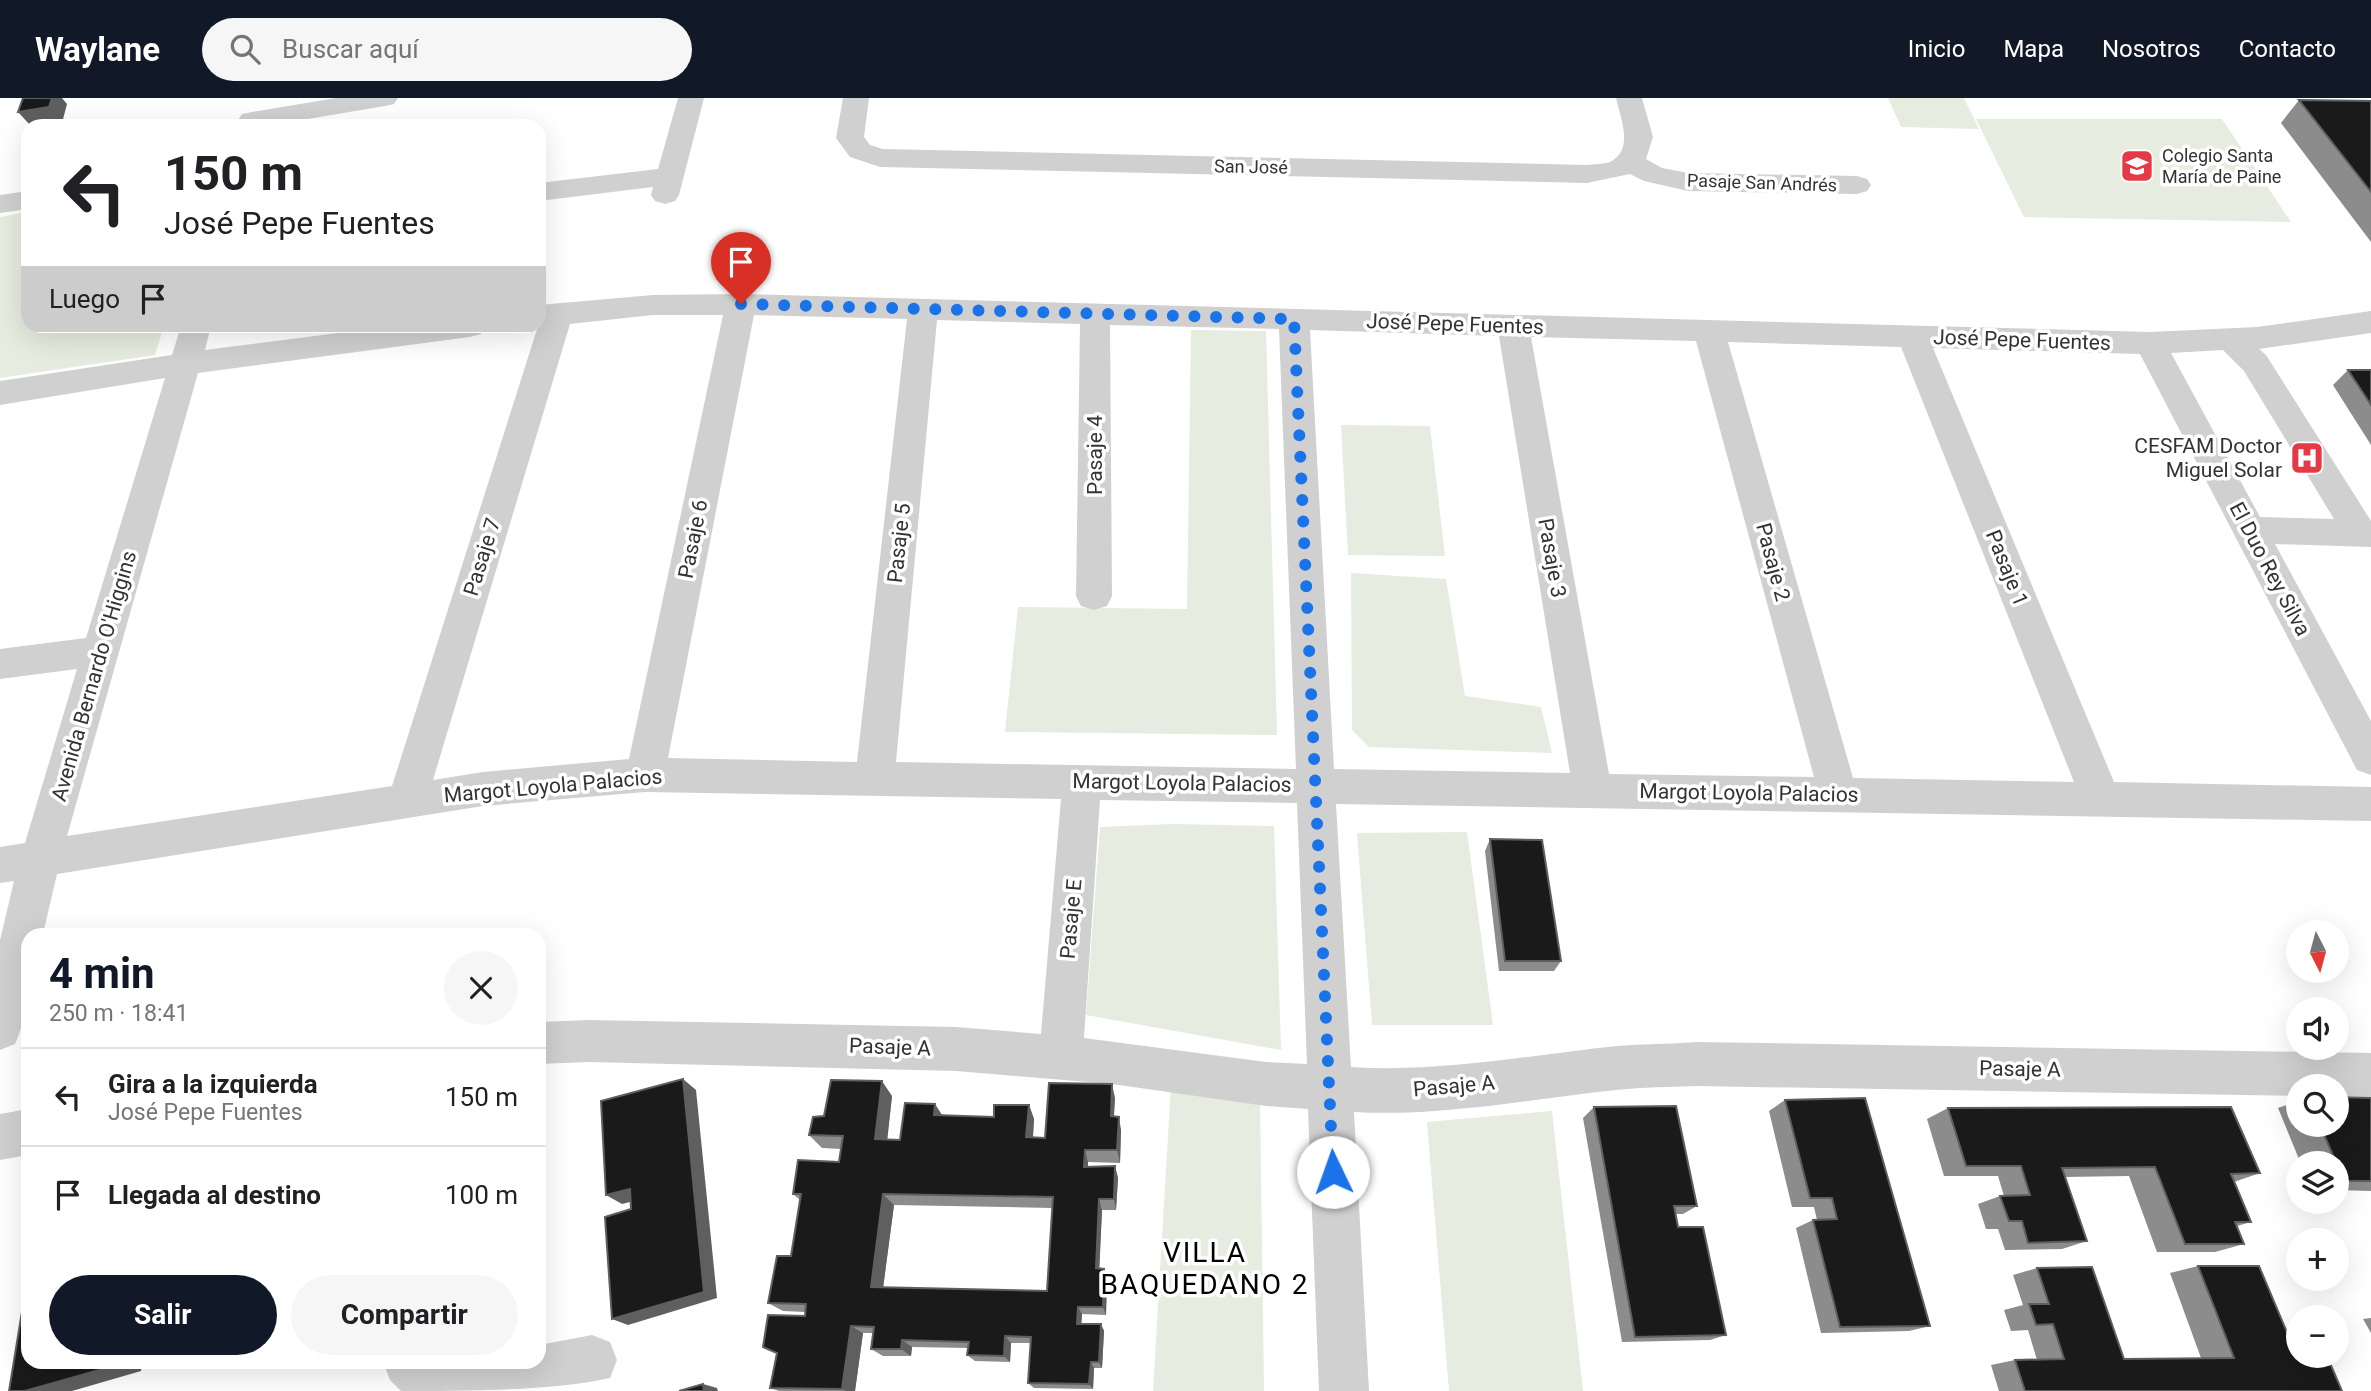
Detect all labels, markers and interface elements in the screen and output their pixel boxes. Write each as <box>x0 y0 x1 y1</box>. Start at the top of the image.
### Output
search box <box>202 18 692 81</box>
text: Waylane <box>35 30 160 69</box>
icon: search <box>226 30 264 68</box>
text: Buscar aquí <box>282 34 419 64</box>
text: Inicio <box>1908 35 1965 63</box>
text: Mapa <box>2003 35 2064 63</box>
text: Nosotros <box>2102 35 2201 63</box>
text: Contacto <box>2239 35 2336 63</box>
text: 150 m <box>164 145 303 202</box>
place label: Colegio Santa María de Paine <box>2162 145 2281 187</box>
icon: left <box>49 147 140 238</box>
school or university icon: Colegio Santa María de Paine <box>2118 147 2156 185</box>
street label: San José <box>1214 155 1288 178</box>
street label: Pasaje San Andrés <box>1687 169 1837 196</box>
text: José Pepe Fuentes <box>164 204 435 242</box>
pin <box>711 232 771 304</box>
icon: arrive <box>722 243 760 281</box>
icon: arrive <box>134 280 172 318</box>
text: Luego <box>49 284 120 314</box>
street label: José Pepe Fuentes <box>1366 309 1544 339</box>
street label: José Pepe Fuentes <box>1933 325 2111 355</box>
street label: Pasaje 4 <box>1083 415 1107 495</box>
place label: CESFAM Doctor Miguel Solar <box>2134 434 2282 482</box>
hospital icon: CESFAM Doctor Miguel Solar <box>2288 439 2326 477</box>
street label: Pasaje 6 <box>674 497 712 581</box>
street label: El Duo Rey Silva <box>2225 498 2315 640</box>
street label: Pasaje 5 <box>883 502 915 584</box>
street label: Pasaje 7 <box>459 515 505 599</box>
street label: Pasaje 3 <box>1533 517 1571 599</box>
street label: Pasaje 2 <box>1751 520 1795 604</box>
street label: Pasaje 1 <box>1981 526 2033 610</box>
street label: Avenida Bernardo O'Higgins <box>47 548 141 804</box>
street label: Margot Loyola Palacios <box>443 764 663 808</box>
street label: Margot Loyola Palacios <box>1072 769 1292 797</box>
street label: Margot Loyola Palacios <box>1639 779 1859 807</box>
street label: Pasaje E <box>1056 878 1086 960</box>
north arrow <box>2286 920 2348 984</box>
map controls <box>2286 920 2349 1368</box>
text: 4 min <box>49 949 155 998</box>
button: close <box>444 951 518 1025</box>
button: sound <box>2286 997 2349 1060</box>
text: 250 m · 18:41 <box>49 1000 188 1027</box>
street label: Pasaje A <box>849 1034 932 1060</box>
street label: Pasaje A <box>1979 1056 2061 1082</box>
text: Gira a la izquierda <box>108 1069 318 1099</box>
street label: Pasaje A <box>1412 1070 1496 1102</box>
button: search <box>2286 1074 2349 1137</box>
icon: left <box>49 1078 87 1116</box>
text: 150 m <box>445 1082 518 1112</box>
text: José Pepe Fuentes <box>108 1099 303 1126</box>
position arrow <box>1296 1135 1370 1209</box>
button: layers <box>2286 1151 2349 1214</box>
icon: arrive <box>49 1176 87 1214</box>
text: Llegada al destino <box>108 1180 321 1210</box>
text: 100 m <box>445 1180 518 1210</box>
button: + <box>2286 1228 2349 1291</box>
district label: VILLA BAQUEDANO 2 <box>1100 1236 1310 1301</box>
button: Salir <box>49 1275 277 1355</box>
button: Compartir <box>291 1275 518 1355</box>
button: − <box>2286 1305 2349 1368</box>

